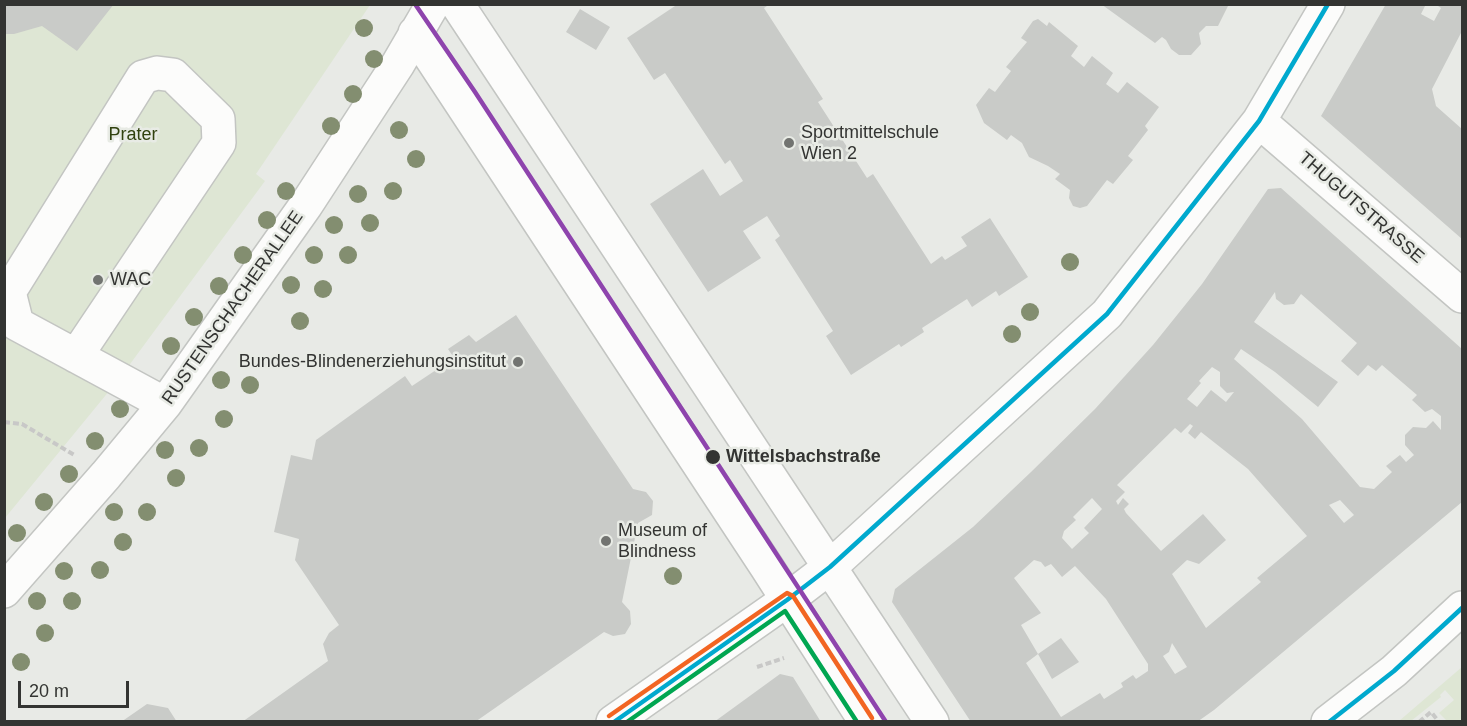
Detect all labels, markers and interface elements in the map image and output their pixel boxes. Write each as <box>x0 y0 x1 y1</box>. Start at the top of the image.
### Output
place label: Sportmittelschule Wien 2 <box>801 122 939 164</box>
park label: Prater <box>108 124 158 146</box>
marker: Sportmittelschule Wien 2 <box>782 136 796 150</box>
street label: THUGUTSTRASSE <box>1294 148 1428 268</box>
street label: RUSTENSCHACHERALLEE <box>158 207 308 409</box>
place label: WAC <box>110 269 151 291</box>
marker: WAC <box>91 273 105 287</box>
place label: Bundes-Blindenerziehungsinstitut <box>239 351 506 373</box>
marker: Bundes-Blindenerziehungsinstitut <box>511 355 525 369</box>
place label: Wittelsbachstraße <box>726 446 881 468</box>
marker: Wittelsbachstraße <box>704 448 722 466</box>
place label: Museum of Blindness <box>618 520 707 562</box>
marker: Museum of Blindness <box>599 534 613 548</box>
scale bar <box>21 669 132 707</box>
text: 20 m <box>29 681 69 701</box>

